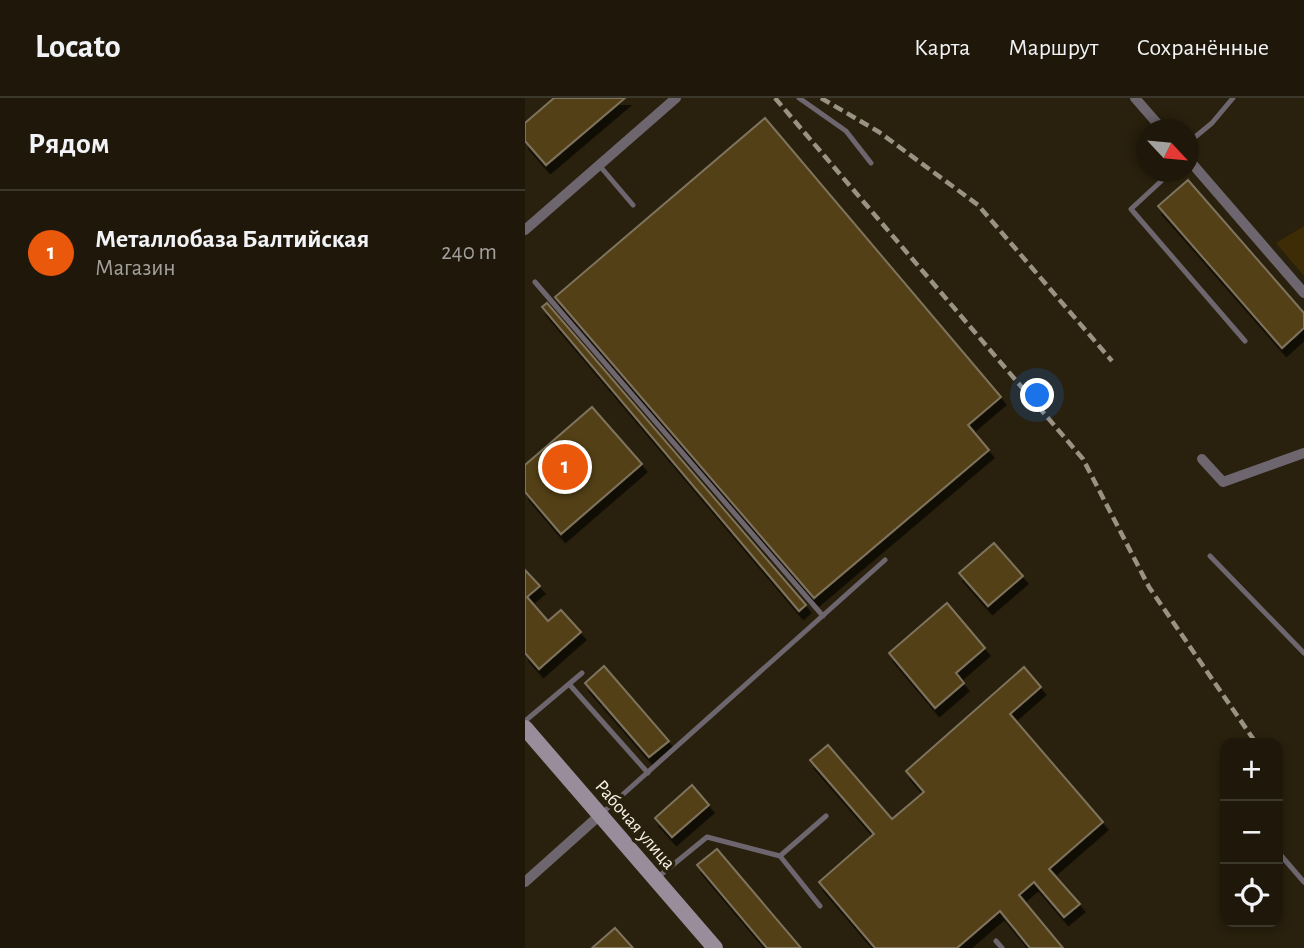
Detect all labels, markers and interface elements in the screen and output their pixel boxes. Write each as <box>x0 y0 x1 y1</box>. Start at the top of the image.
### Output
text: Locato <box>35 31 121 64</box>
text: Карта <box>914 36 970 60</box>
text: Маршрут <box>1008 36 1098 60</box>
text: Сохранённые <box>1136 36 1269 60</box>
north arrow <box>1136 119 1199 182</box>
text: Рядом <box>28 129 110 159</box>
text: Металлобаза Балтийская <box>95 226 369 252</box>
text: 1 <box>47 241 55 264</box>
text: 240 m <box>441 241 497 264</box>
text: Магазин <box>95 257 176 280</box>
your location <box>1020 378 1054 412</box>
pin: 1 <box>542 441 588 493</box>
map controls <box>1220 738 1283 927</box>
button: + <box>1220 738 1283 801</box>
street label: Рабочая улица <box>591 777 679 873</box>
button: − <box>1220 801 1283 864</box>
button: locate <box>1220 864 1283 927</box>

